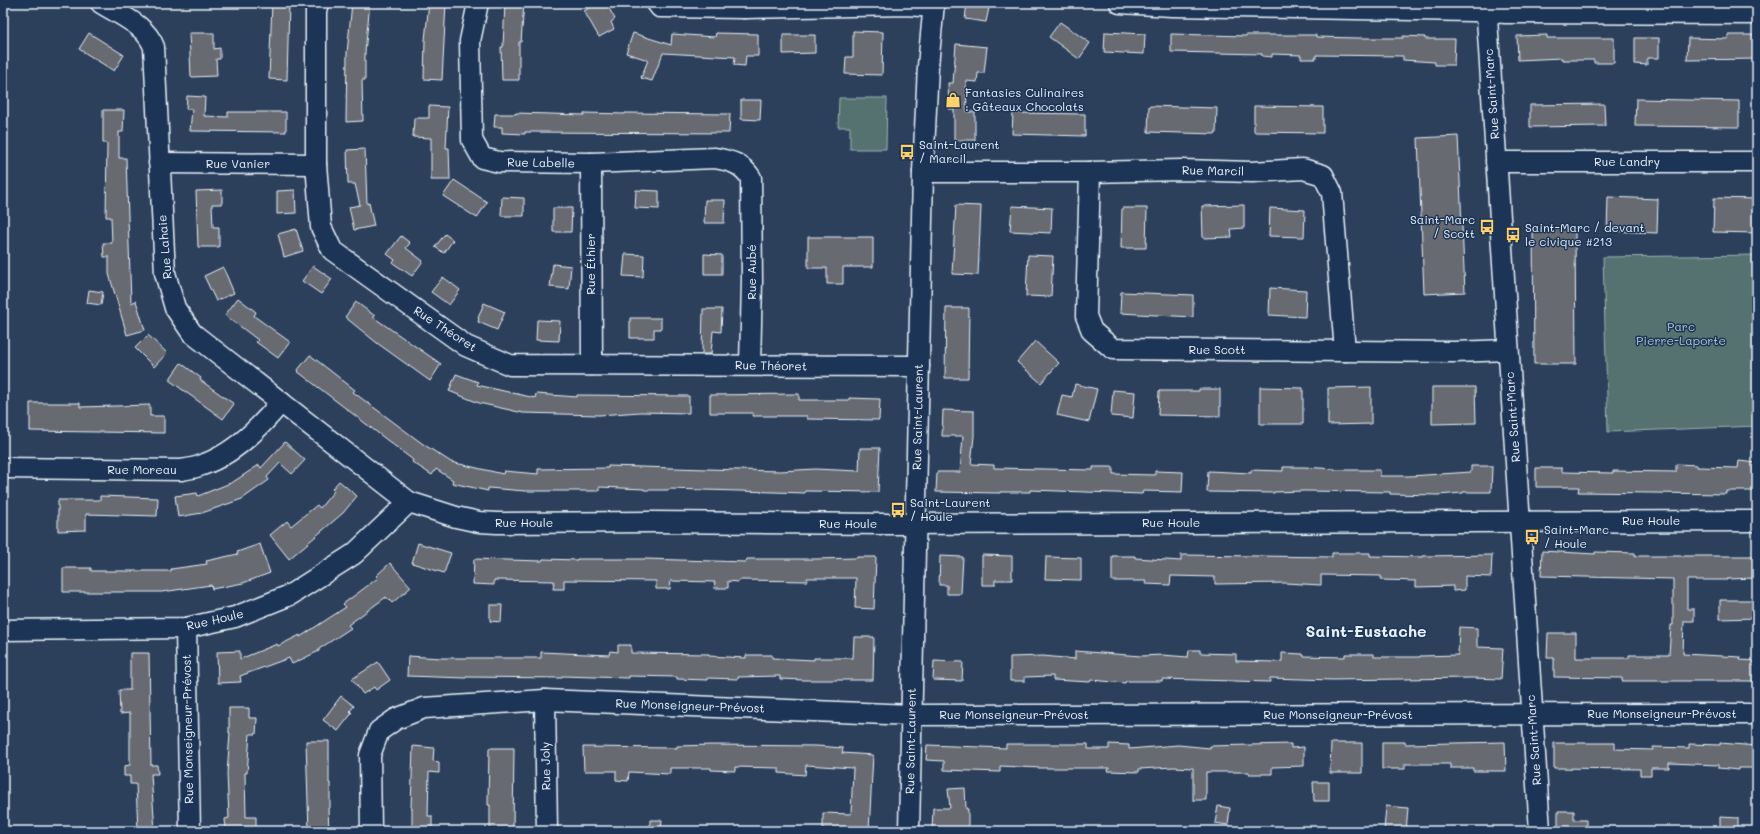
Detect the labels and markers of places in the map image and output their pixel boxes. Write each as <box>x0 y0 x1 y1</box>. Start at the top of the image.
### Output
place label: Fantasies Culinaires : Gâteaux Chocolats <box>965 84 1084 114</box>
shop icon: Fantasies Culinaires : Gâteaux Chocolats <box>944 91 962 109</box>
place label: Saint-Laurent / Marcil <box>919 136 1000 166</box>
bus stop icon: Saint-Laurent / Marcil <box>898 143 916 161</box>
place label: Saint-Marc / Scott <box>1410 211 1475 241</box>
bus stop icon: Saint-Marc / Scott <box>1478 218 1496 236</box>
place label: Saint-Marc / devant le civique #213 <box>1525 219 1645 249</box>
bus stop icon: Saint-Marc / devant le civique #213 <box>1504 226 1522 244</box>
place label: Saint-Laurent / Houle <box>910 494 991 524</box>
bus stop icon: Saint-Laurent / Houle <box>889 501 907 519</box>
place label: Saint-Marc / Houle <box>1544 521 1609 551</box>
bus stop icon: Saint-Marc / Houle <box>1523 528 1541 546</box>

